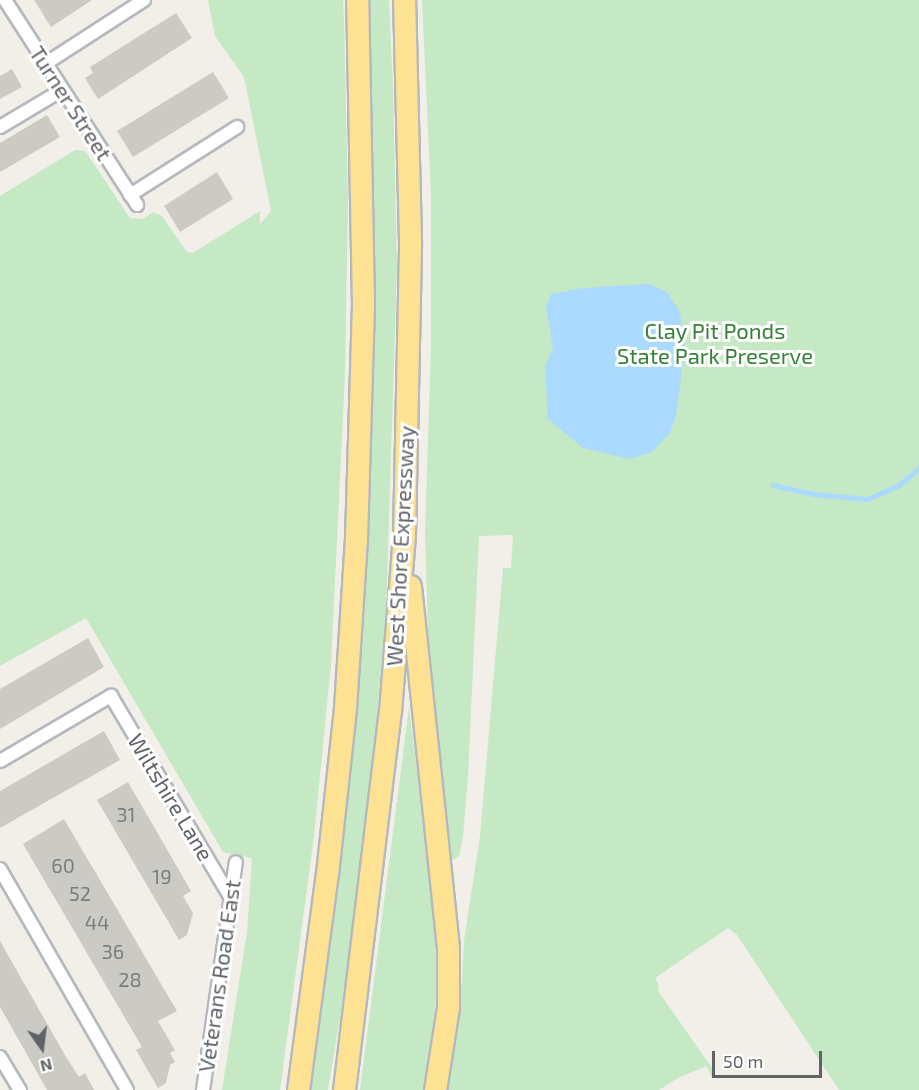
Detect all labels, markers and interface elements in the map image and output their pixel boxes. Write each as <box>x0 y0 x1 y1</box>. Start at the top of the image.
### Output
street label: Turner Street <box>24 41 118 165</box>
park label: Clay Pit Ponds State Park Preserve <box>617 317 813 368</box>
street label: West Shore Expressway <box>381 425 419 667</box>
street label: Wiltshire Lane <box>123 729 219 865</box>
house number: 31 <box>116 802 136 826</box>
house number: 60 <box>51 853 75 877</box>
house number: 19 <box>152 864 172 888</box>
street label: Veterans Road East <box>192 878 246 1074</box>
house number: 52 <box>69 881 91 905</box>
house number: 44 <box>85 910 109 934</box>
house number: 36 <box>102 939 124 963</box>
house number: 28 <box>118 967 142 991</box>
north arrow <box>12 1018 72 1078</box>
scale bar <box>715 1039 824 1077</box>
text: 50 m <box>723 1050 763 1072</box>
text: N <box>39 1055 54 1077</box>

